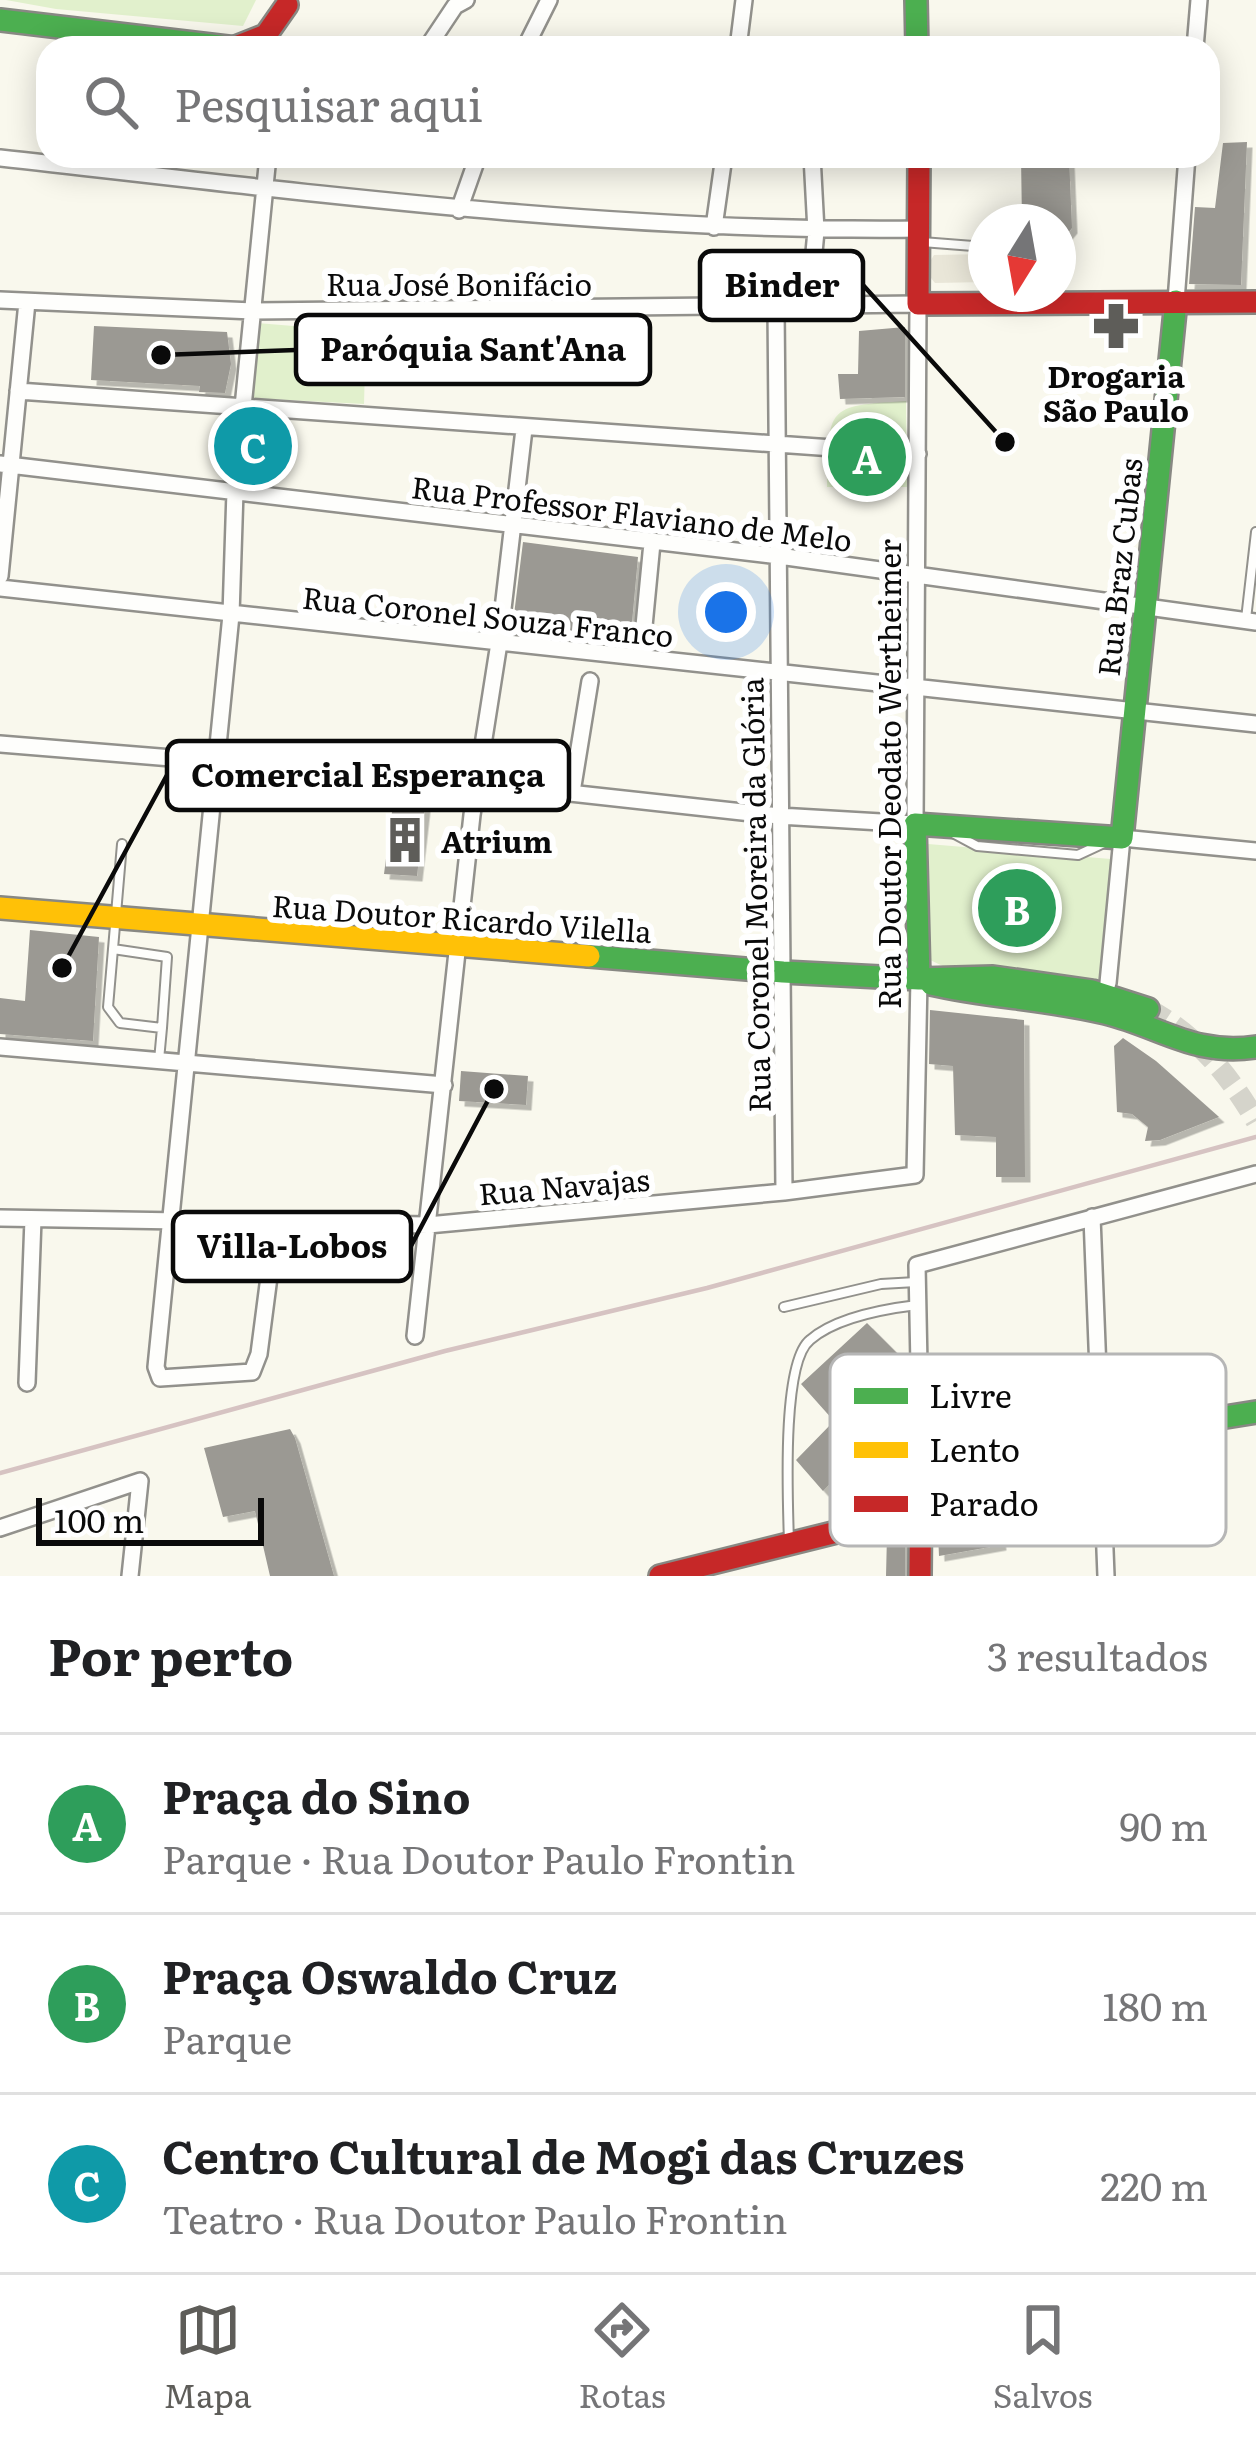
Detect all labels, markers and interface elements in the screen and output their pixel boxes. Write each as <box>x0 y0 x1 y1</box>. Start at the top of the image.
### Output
search box <box>36 36 1220 168</box>
icon: search <box>78 69 144 135</box>
text: Pesquisar aqui <box>174 69 483 136</box>
north arrow <box>968 204 1076 312</box>
callout: Binder <box>700 251 863 320</box>
text: Binder <box>724 258 840 307</box>
street label: Rua José Bonifácio <box>326 261 592 305</box>
pharmacy icon: Drogaria São Paulo <box>1091 301 1141 351</box>
callout: Paróquia Sant'Ana <box>296 315 650 384</box>
text: Paróquia Sant'Ana <box>320 322 627 371</box>
place label: Drogaria São Paulo <box>1043 353 1189 431</box>
pin: C <box>214 401 292 491</box>
pin: A <box>828 412 906 502</box>
street label: Rua Braz Cubas <box>1085 456 1151 678</box>
street label: Rua Professor Flaviano de Melo <box>409 463 855 561</box>
street label: Rua Doutor Deodato Wertheimer <box>866 539 910 1009</box>
street label: Rua Coronel Souza Franco <box>300 574 676 656</box>
your location <box>696 582 756 642</box>
street label: Rua Coronel Moreira da Glória <box>728 676 780 1113</box>
callout: Comercial Esperança <box>167 741 569 810</box>
text: Comercial Esperança <box>191 748 546 797</box>
building icon: Atrium <box>380 815 430 865</box>
place label: Atrium <box>441 818 552 862</box>
pin: B <box>978 863 1056 953</box>
street label: Rua Doutor Ricardo Vilella <box>271 882 654 952</box>
street label: Rua Navajas <box>477 1156 651 1214</box>
callout: Villa-Lobos <box>173 1212 411 1281</box>
text: Villa-Lobos <box>197 1219 387 1268</box>
legend <box>830 1354 1226 1546</box>
text: Livre <box>929 1369 1012 1418</box>
text: Lento <box>929 1423 1020 1472</box>
text: Parado <box>929 1477 1039 1526</box>
scale bar <box>36 1492 264 1545</box>
text: 100 m <box>54 1494 144 1543</box>
text: Por perto <box>48 1616 293 1692</box>
text: 3 resultados <box>987 1625 1208 1683</box>
text: Praça do Sino <box>162 1761 470 1828</box>
text: A <box>72 1795 102 1853</box>
text: 90 m <box>1119 1795 1208 1853</box>
text: Parque · Rua Doutor Paulo Frontin <box>162 1828 796 1886</box>
text: Praça Oswaldo Cruz <box>162 1941 617 2008</box>
text: B <box>74 1975 100 2033</box>
text: 180 m <box>1102 1975 1208 2033</box>
text: Parque <box>162 2008 292 2066</box>
text: Centro Cultural de Mogi das Cruzes <box>162 2121 964 2188</box>
text: C <box>73 2155 101 2213</box>
text: 220 m <box>1100 2155 1208 2213</box>
text: Teatro · Rua Doutor Paulo Frontin <box>162 2188 788 2246</box>
tab: Mapa <box>164 2297 252 2418</box>
tab: Rotas <box>579 2297 666 2418</box>
tab: Salvos <box>993 2297 1092 2418</box>

